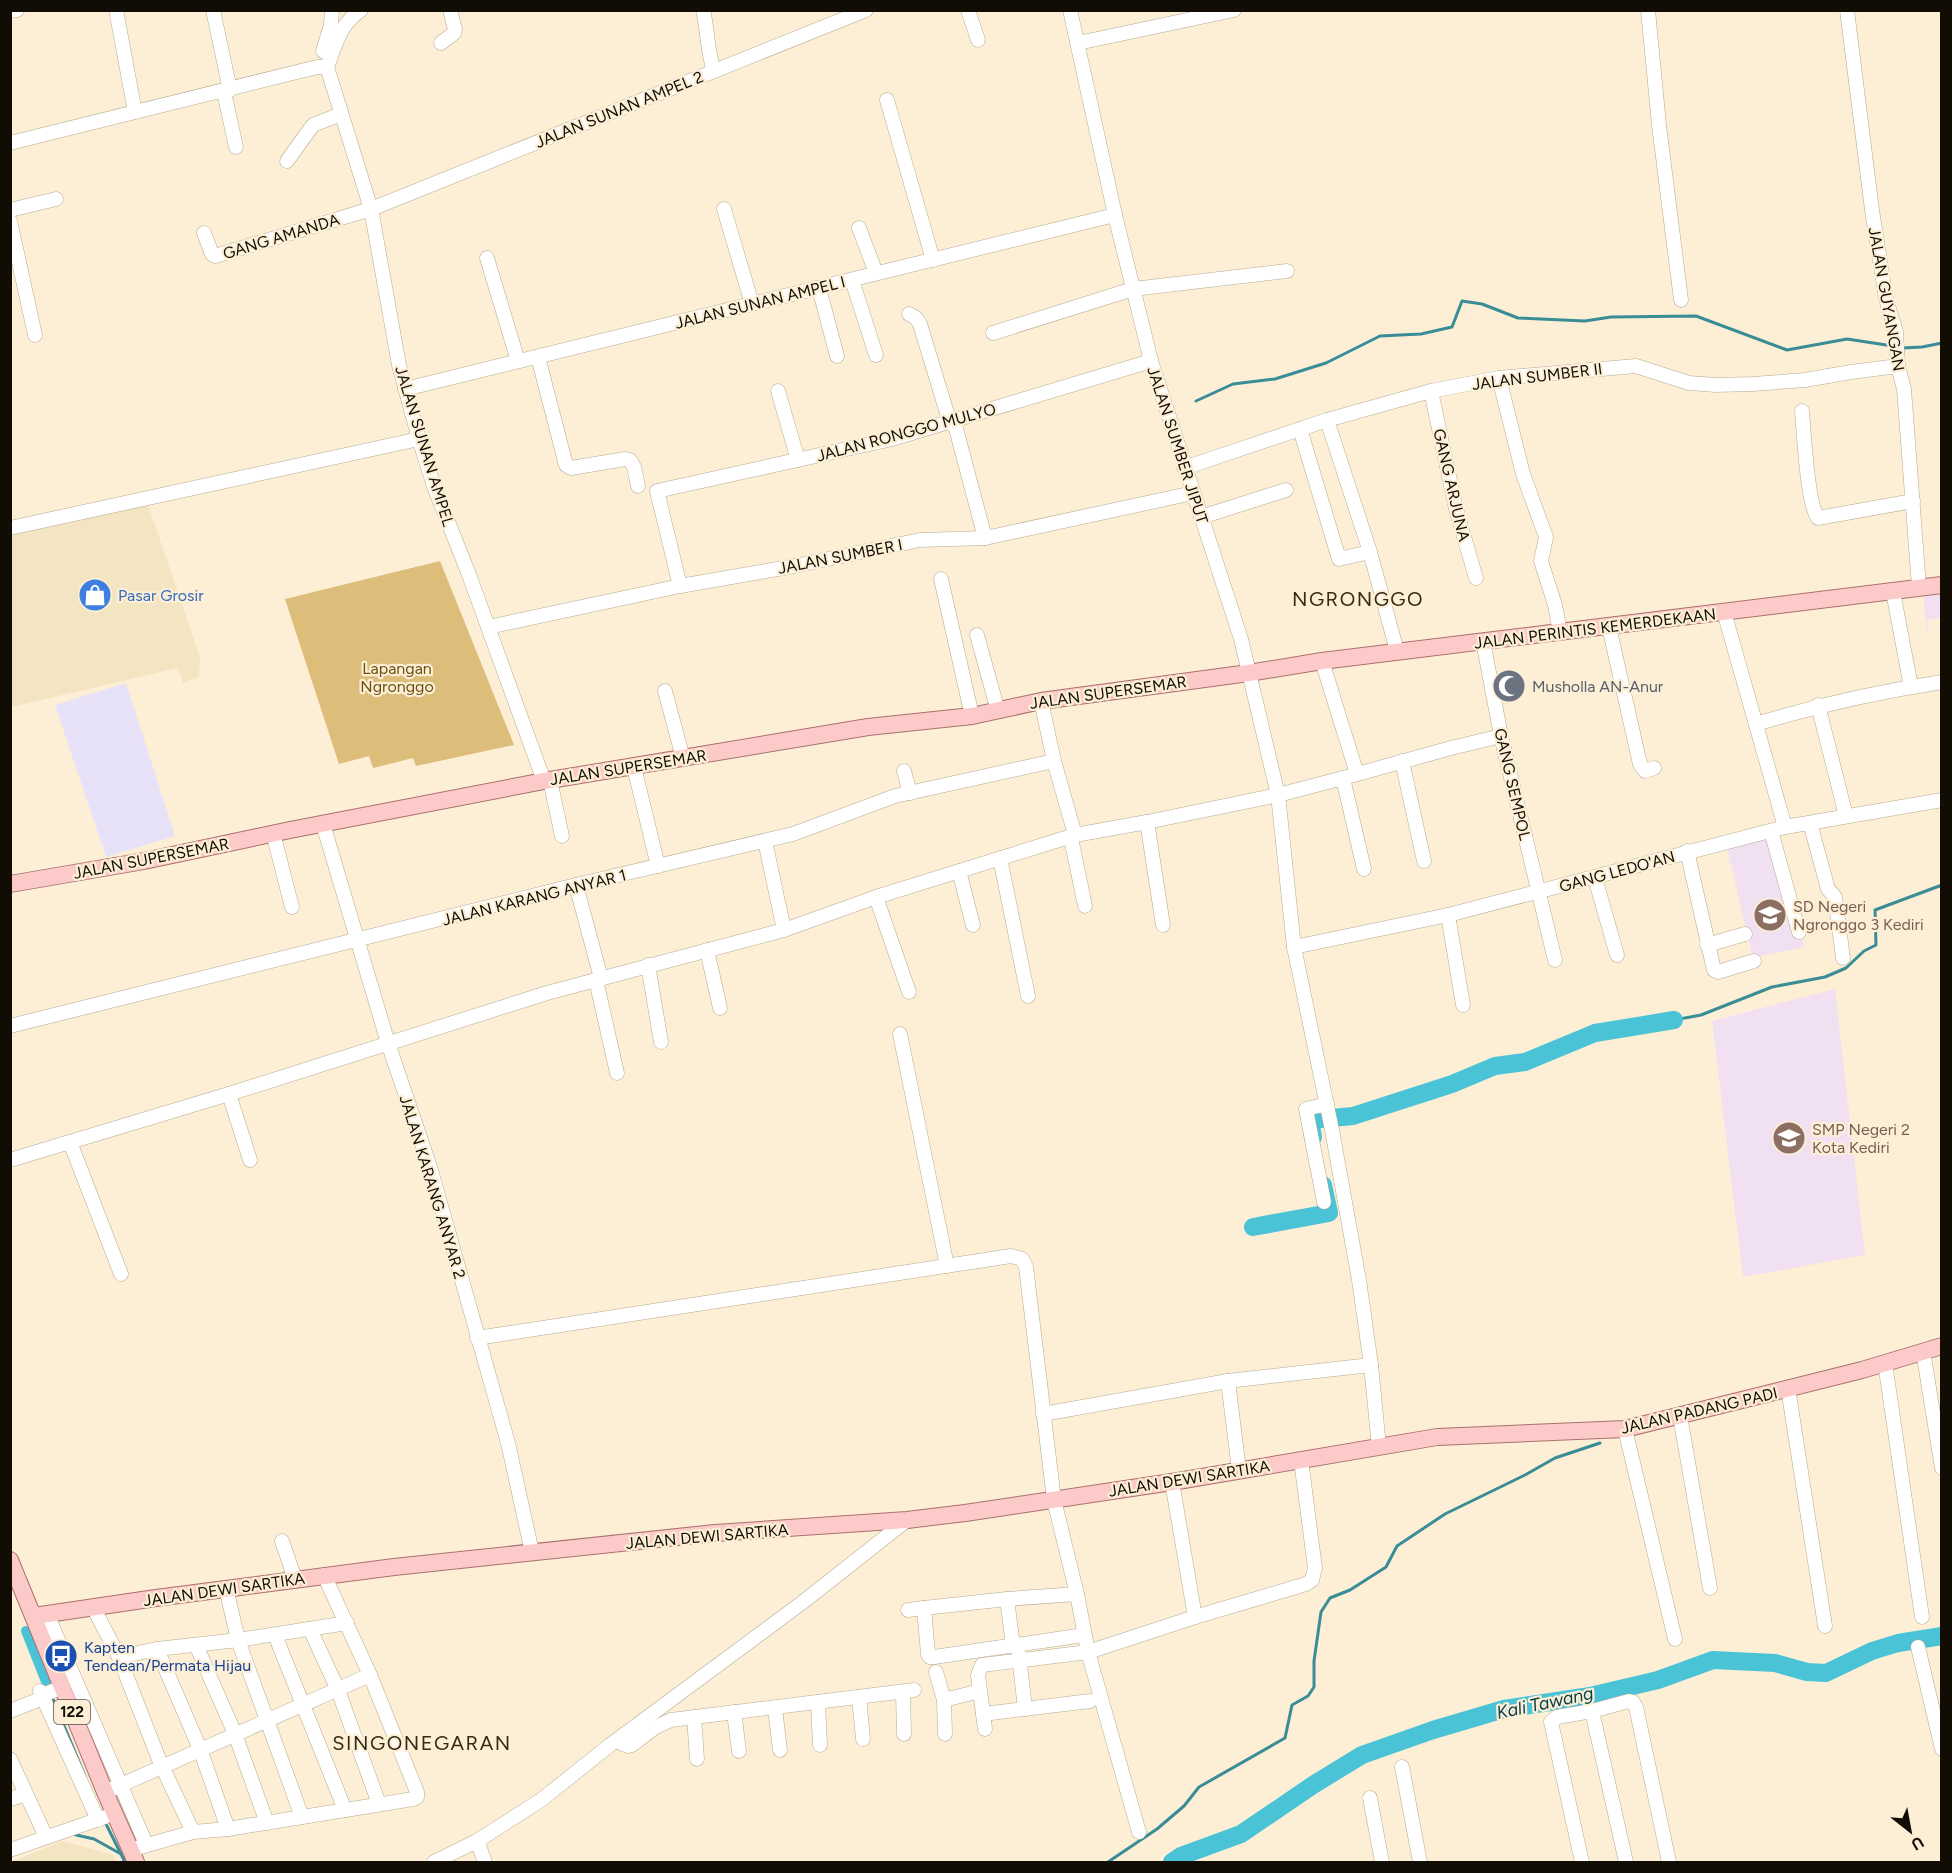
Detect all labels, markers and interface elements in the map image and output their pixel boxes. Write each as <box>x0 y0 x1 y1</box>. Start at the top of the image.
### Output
street label: JALAN SUNAN AMPEL 2 <box>532 67 706 152</box>
street label: GANG AMANDA <box>221 210 342 263</box>
street label: JALAN GUYANGAN <box>1864 226 1909 373</box>
street label: JALAN SUNAN AMPEL I <box>673 272 847 333</box>
street label: JALAN SUMBER II <box>1471 359 1603 394</box>
street label: JALAN SUNAN AMPEL <box>391 364 458 529</box>
street label: JALAN SUMBER JIPUT <box>1143 364 1212 526</box>
street label: JALAN RONGGO MULYO <box>814 399 998 466</box>
street label: GANG ARJUNA <box>1429 427 1474 543</box>
street label: JALAN SUMBER I <box>776 535 904 578</box>
shop icon: Pasar Grosir <box>77 577 113 613</box>
place label: Pasar Grosir <box>118 586 204 605</box>
district label: NGRONGGO <box>1292 587 1424 611</box>
street label: JALAN PERINTIS KEMERDEKAAN <box>1473 604 1717 653</box>
park label: Lapangan Ngronggo <box>360 659 434 696</box>
mosque icon: Musholla AN-Anur <box>1491 668 1527 704</box>
street label: JALAN SUPERSEMAR <box>1028 672 1188 713</box>
place label: Musholla AN-Anur <box>1532 677 1664 696</box>
street label: GANG SEMPOL <box>1490 726 1535 843</box>
street label: JALAN SUPERSEMAR <box>548 746 708 789</box>
street label: JALAN SUPERSEMAR <box>72 834 231 883</box>
street label: GANG LEDO'AN <box>1557 847 1677 896</box>
street label: JALAN KARANG ANYAR 1 <box>440 865 628 930</box>
school or university icon: SD Negeri Ngronggo 3 Kediri <box>1752 897 1788 933</box>
place label: SD Negeri Ngronggo 3 Kediri <box>1793 897 1924 934</box>
street label: JALAN KARANG ANYAR 2 <box>395 1093 470 1281</box>
school or university icon: SMP Negeri 2 Kota Kediri <box>1771 1120 1807 1156</box>
place label: SMP Negeri 2 Kota Kediri <box>1812 1120 1910 1157</box>
street label: JALAN PADANG PADI <box>1619 1383 1779 1438</box>
street label: JALAN DEWI SARTIKA <box>1107 1456 1271 1501</box>
street label: JALAN DEWI SARTIKA <box>625 1520 789 1553</box>
street label: JALAN DEWI SARTIKA <box>142 1569 306 1610</box>
bus stop icon: Kapten Tendean/Permata Hijau <box>43 1638 79 1674</box>
place label: Kapten Tendean/Permata Hijau <box>84 1638 251 1675</box>
water label: Kali Tawang <box>1495 1682 1596 1724</box>
road number: 122 <box>54 1700 90 1724</box>
district label: SINGONEGARAN <box>332 1731 512 1755</box>
north arrow <box>1880 1801 1940 1861</box>
text: U <box>1908 1832 1927 1854</box>

